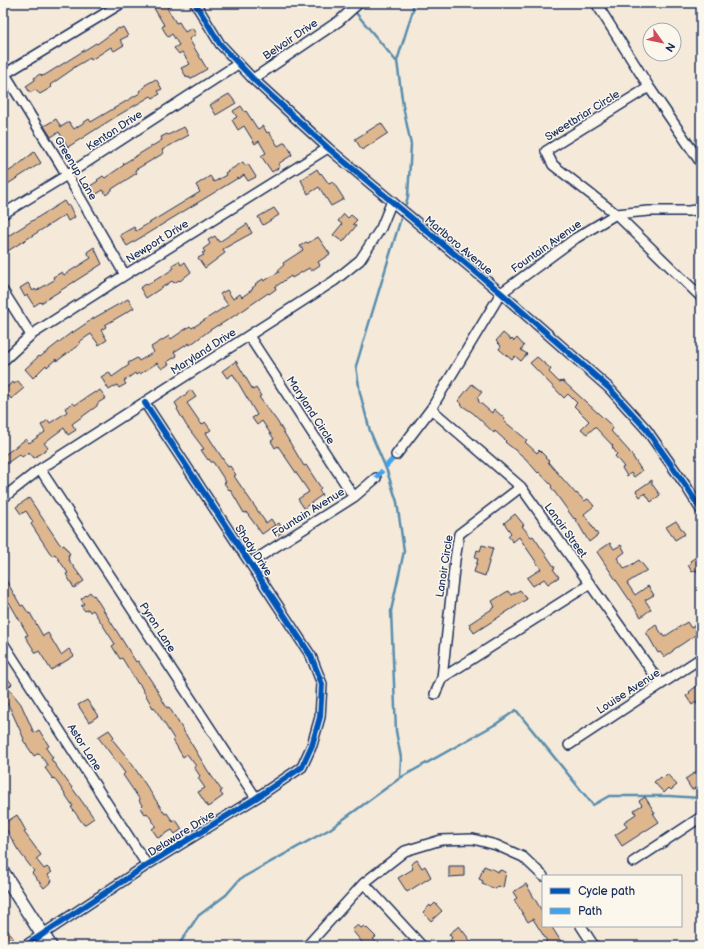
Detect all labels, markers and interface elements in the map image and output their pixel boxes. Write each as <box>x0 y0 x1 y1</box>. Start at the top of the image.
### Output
street label: Belvoir Drive <box>260 16 321 63</box>
north arrow <box>642 22 682 62</box>
text: N <box>662 40 678 54</box>
street label: Sweetbriar Circle <box>543 87 622 144</box>
street label: Kenton Drive <box>84 107 145 153</box>
street label: Greenup Lane <box>52 134 100 203</box>
street label: Marlboro Avenue <box>422 213 496 278</box>
street label: Newport Drive <box>124 217 191 266</box>
street label: Fountain Avenue <box>509 217 584 275</box>
street label: Maryland Drive <box>168 325 239 377</box>
street label: Maryland Circle <box>284 374 338 447</box>
street label: Fountain Avenue <box>270 485 347 540</box>
street label: Lanoir Street <box>541 501 590 561</box>
street label: Shady Drive <box>232 522 275 579</box>
street label: Lanoir Circle <box>433 533 456 598</box>
street label: Pyron Lane <box>137 600 179 655</box>
street label: Louise Avenue <box>594 666 663 717</box>
street label: Astor Lane <box>65 722 105 773</box>
street label: Delaware Drive <box>146 808 217 859</box>
legend <box>542 875 682 927</box>
text: Cycle path <box>578 884 635 899</box>
text: Path <box>578 904 603 919</box>

